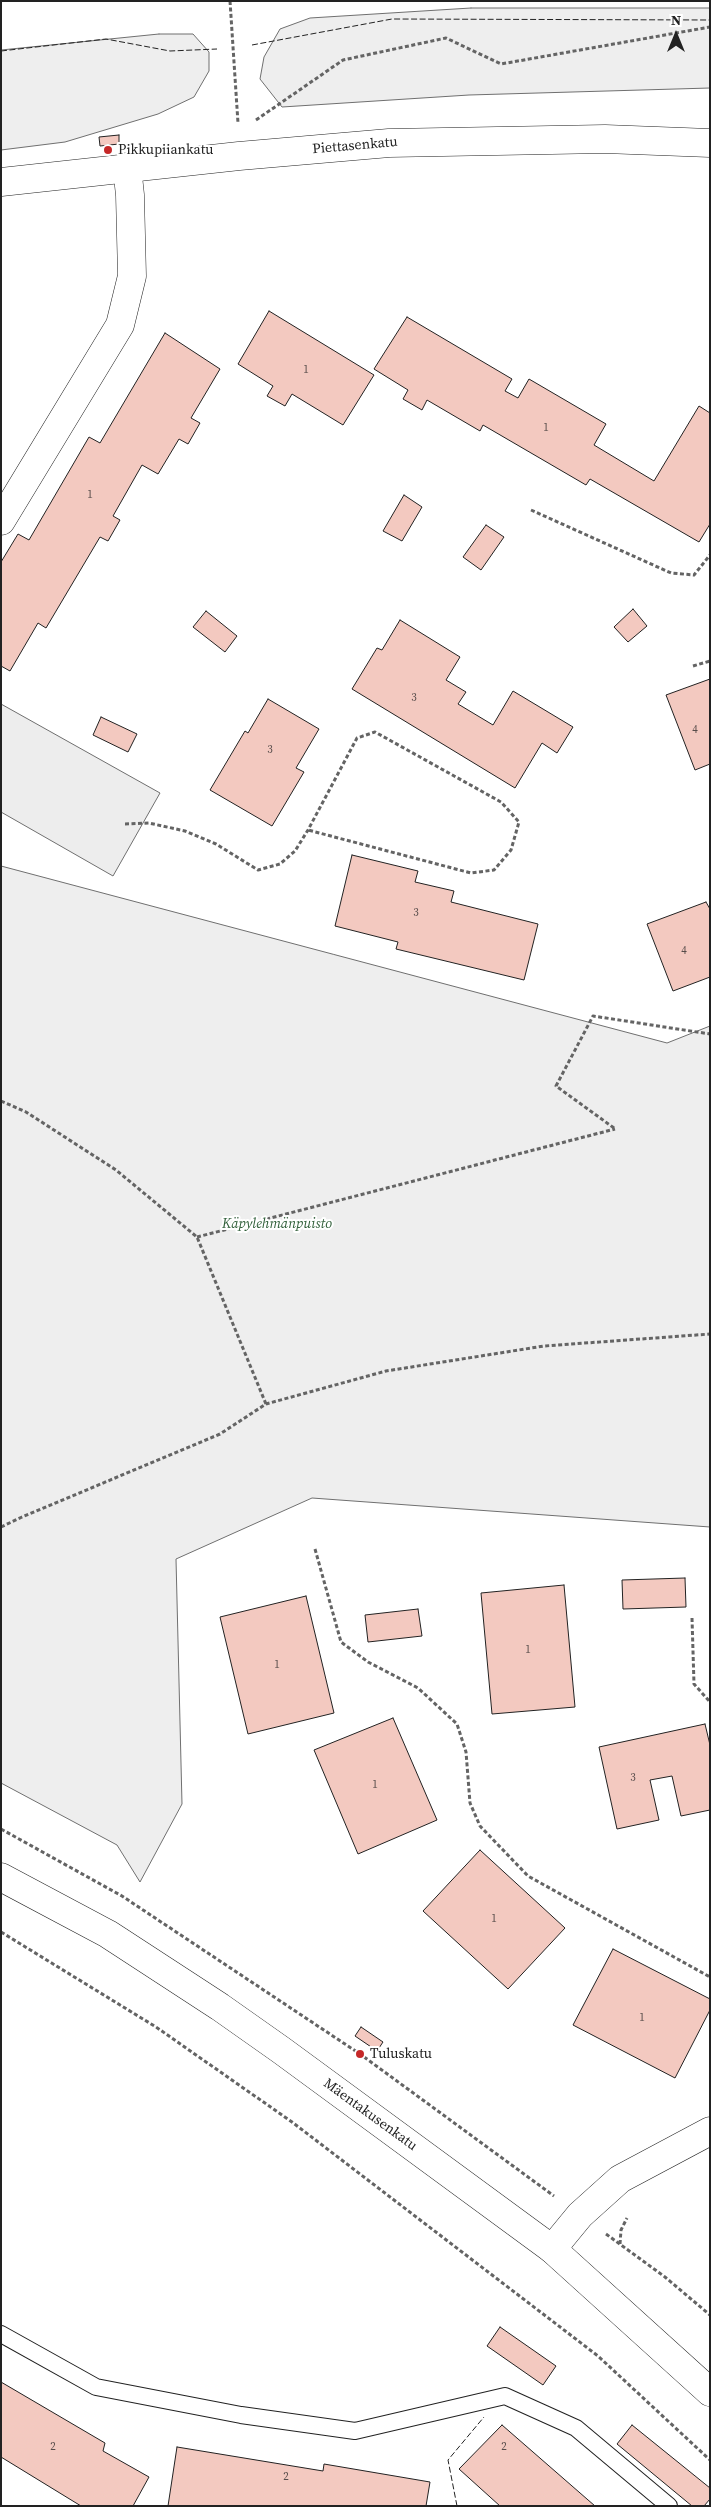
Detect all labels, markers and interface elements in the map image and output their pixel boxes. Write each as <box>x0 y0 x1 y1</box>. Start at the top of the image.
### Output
north arrow <box>651 10 701 60</box>
text: N <box>671 10 681 30</box>
street label: Piettasenkatu <box>312 134 398 158</box>
place label: Pikkupiiankatu <box>118 142 213 158</box>
marker: Pikkupiiankatu <box>102 144 114 156</box>
house number: 1 <box>303 363 309 377</box>
house number: 1 <box>543 421 549 435</box>
house number: 1 <box>87 488 93 502</box>
house number: 3 <box>411 691 417 705</box>
house number: 4 <box>692 723 698 737</box>
house number: 3 <box>267 743 273 757</box>
house number: 3 <box>413 906 419 920</box>
house number: 4 <box>681 944 687 958</box>
park label: Käpylehmänpuisto <box>222 1216 332 1232</box>
house number: 1 <box>525 1643 531 1657</box>
house number: 1 <box>274 1658 280 1672</box>
house number: 3 <box>630 1771 636 1785</box>
house number: 1 <box>372 1778 378 1792</box>
house number: 1 <box>491 1912 497 1926</box>
house number: 1 <box>639 2011 645 2025</box>
place label: Tuluskatu <box>370 2046 432 2062</box>
marker: Tuluskatu <box>354 2048 366 2060</box>
street label: Mäentakusenkatu <box>320 2075 420 2155</box>
house number: 2 <box>50 2440 56 2454</box>
house number: 2 <box>501 2440 507 2454</box>
house number: 2 <box>283 2470 289 2484</box>

